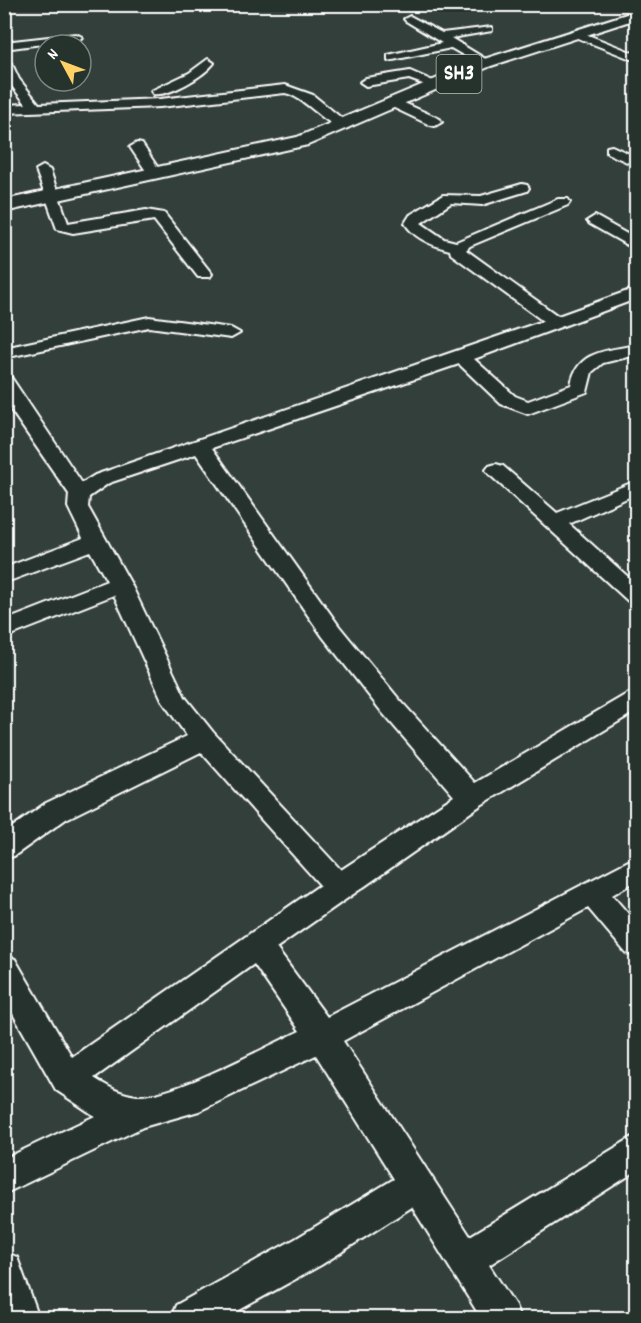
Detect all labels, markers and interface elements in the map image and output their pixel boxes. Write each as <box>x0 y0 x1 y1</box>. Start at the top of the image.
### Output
north arrow <box>33 33 93 93</box>
text: N <box>42 44 65 65</box>
road number: SH3 <box>436 55 482 93</box>

